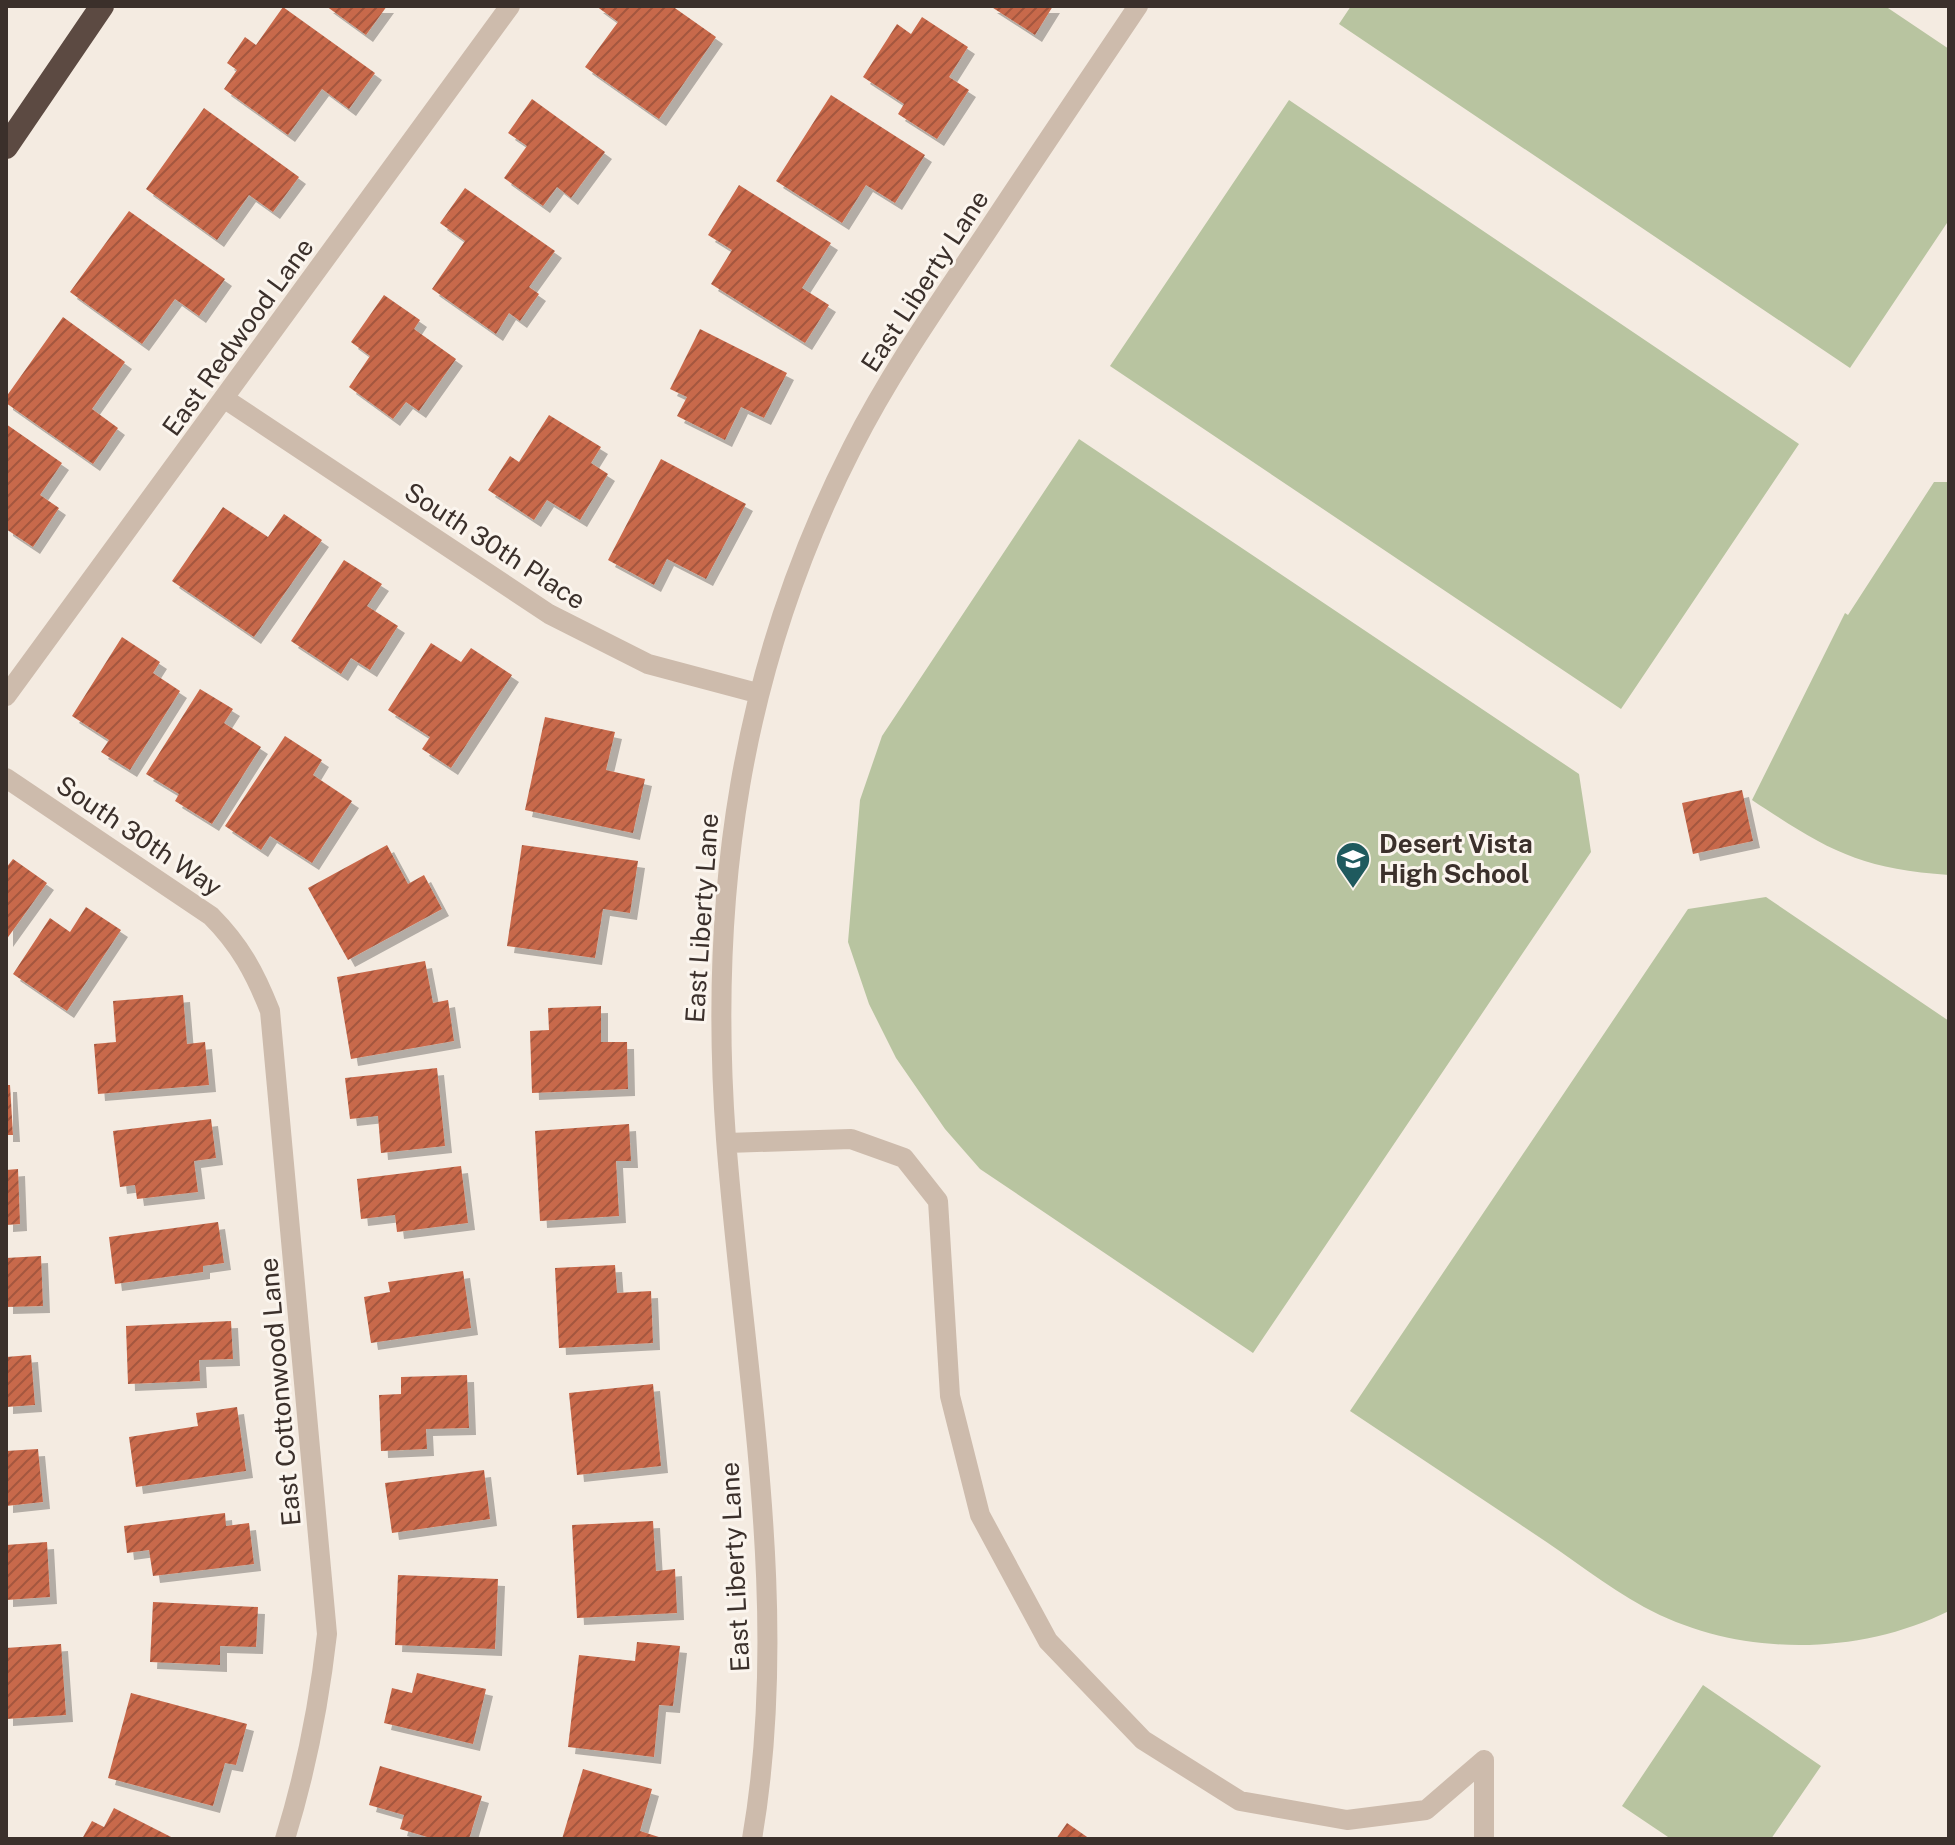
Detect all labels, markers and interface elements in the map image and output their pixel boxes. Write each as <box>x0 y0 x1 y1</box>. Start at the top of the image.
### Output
street label: East Liberty Lane <box>854 184 995 377</box>
street label: East Redwood Lane <box>155 232 320 442</box>
street label: South 30th Place <box>399 476 592 616</box>
street label: South 30th Way <box>51 769 228 902</box>
street label: East Liberty Lane <box>679 812 724 1024</box>
place label: Desert Vista High School <box>1379 828 1533 889</box>
school or university icon: Desert Vista High School <box>1334 840 1372 890</box>
street label: East Cottonwood Lane <box>252 1257 307 1528</box>
street label: East Liberty Lane <box>714 1461 755 1673</box>

